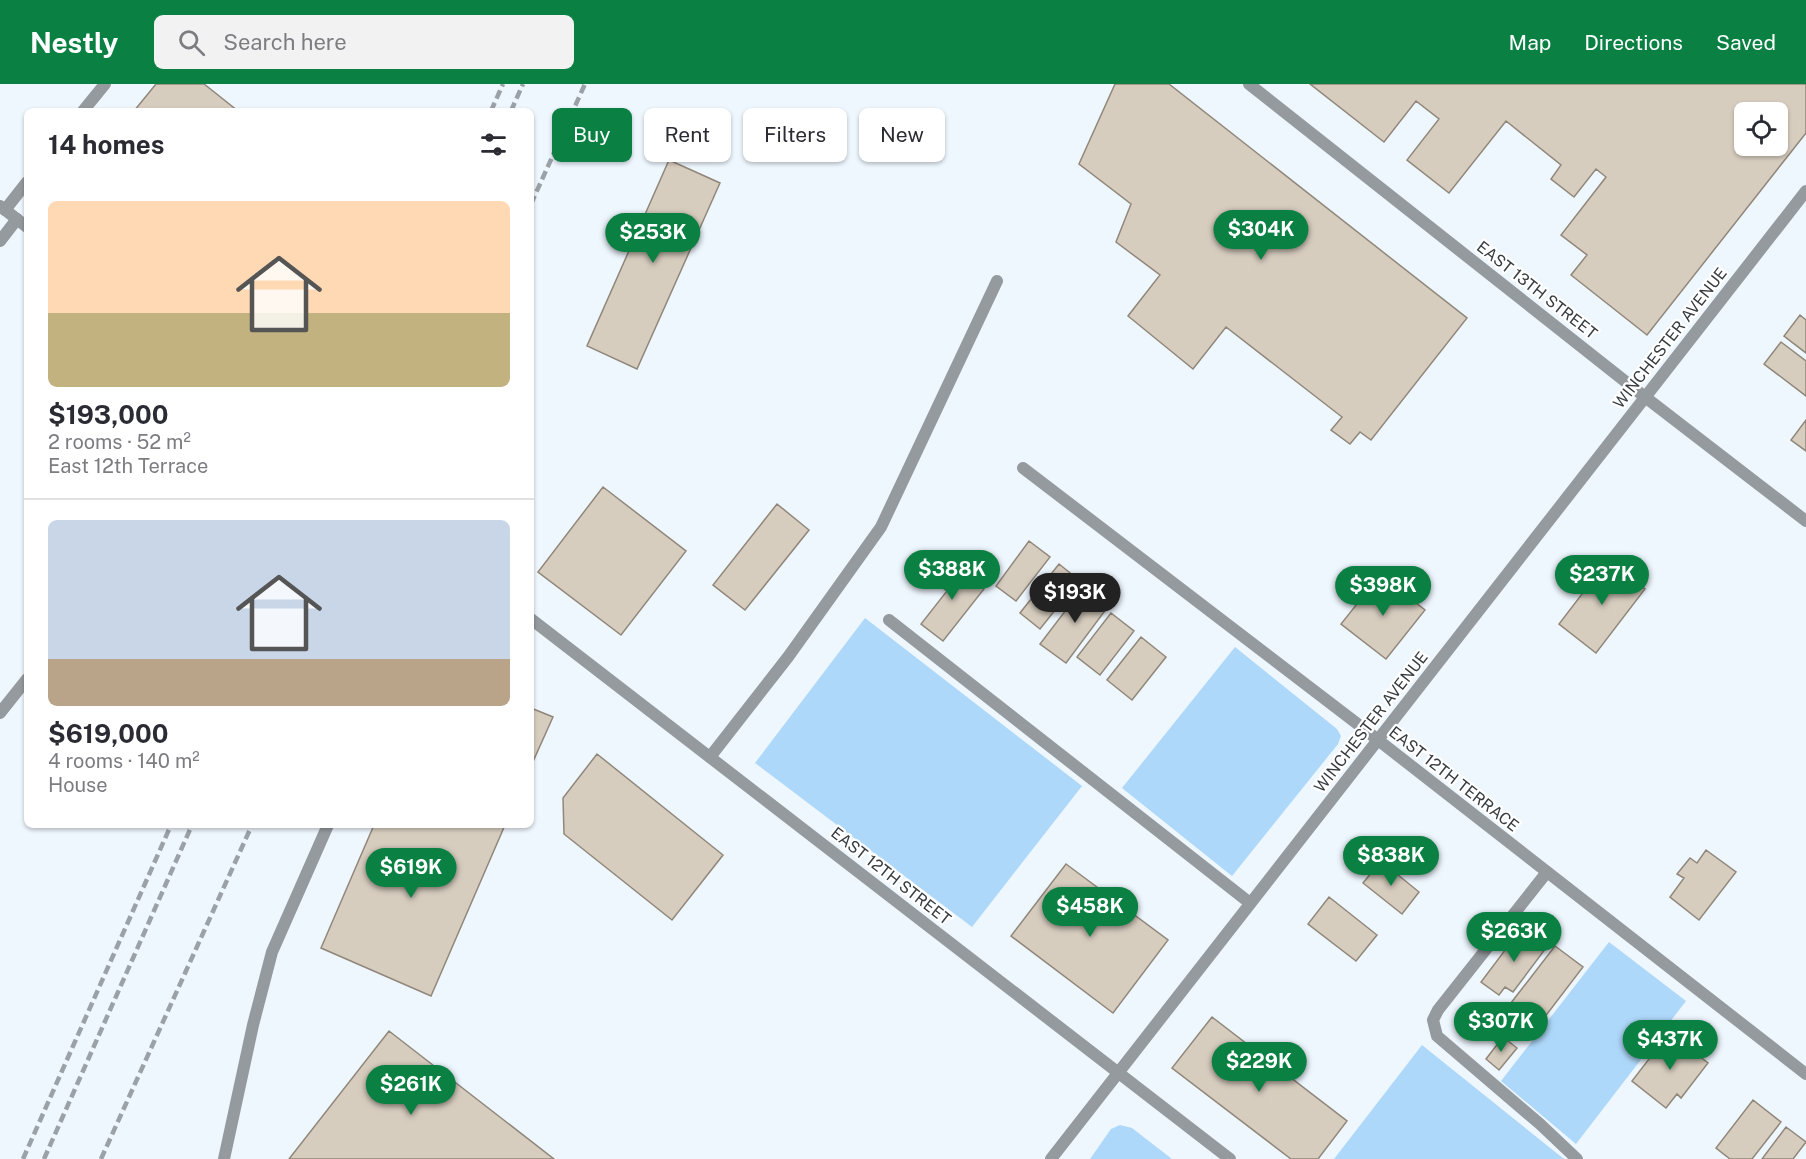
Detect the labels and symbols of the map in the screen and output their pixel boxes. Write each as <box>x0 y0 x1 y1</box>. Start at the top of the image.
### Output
pin: $304K <box>1219 210 1303 261</box>
pin: $253K <box>611 213 695 264</box>
street label: EAST 13TH STREET <box>1473 237 1601 343</box>
street label: WINCHESTER AVENUE <box>1609 264 1731 412</box>
pin: $388K <box>910 550 994 601</box>
pin: $237K <box>1560 555 1644 606</box>
pin: $398K <box>1341 566 1425 617</box>
pin: $193K <box>1033 573 1117 624</box>
street label: WINCHESTER AVENUE <box>1310 648 1432 796</box>
street label: EAST 12TH TERRACE <box>1385 722 1523 836</box>
street label: EAST 12TH STREET <box>827 823 955 929</box>
pin: $838K <box>1349 836 1433 887</box>
pin: $619K <box>369 848 453 899</box>
pin: $458K <box>1048 887 1132 938</box>
pin: $263K <box>1472 912 1556 963</box>
pin: $307K <box>1459 1002 1543 1053</box>
pin: $437K <box>1628 1020 1712 1071</box>
pin: $229K <box>1217 1042 1301 1093</box>
pin: $261K <box>369 1065 453 1116</box>

